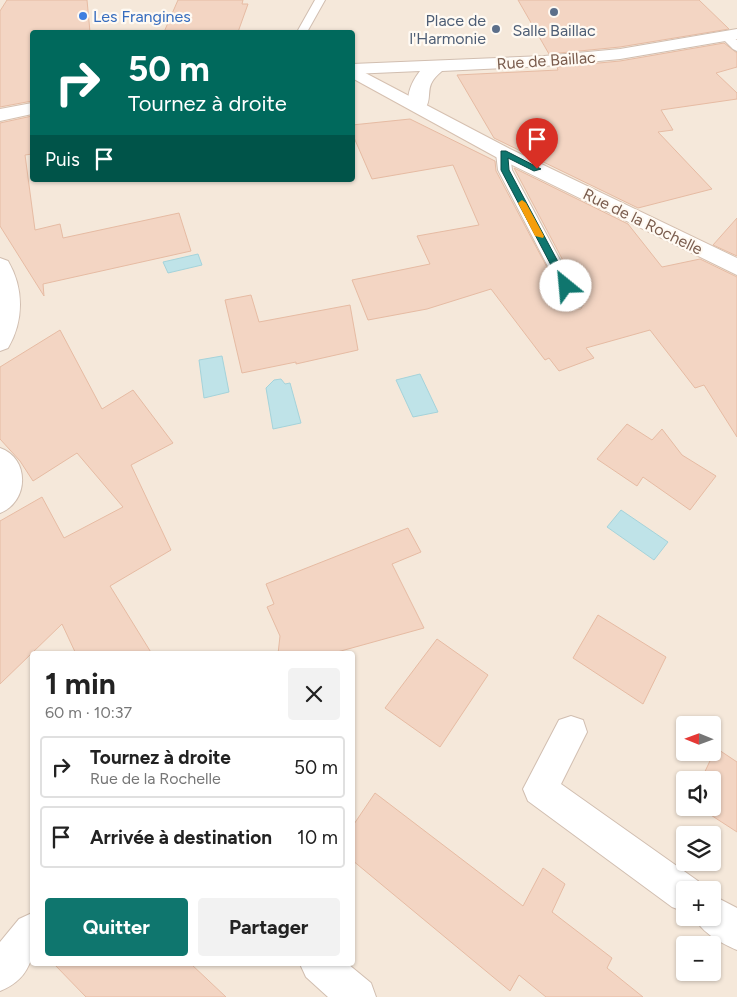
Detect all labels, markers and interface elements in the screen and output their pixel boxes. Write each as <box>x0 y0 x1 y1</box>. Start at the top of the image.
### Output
marker: Salle Baillac <box>548 6 560 18</box>
place label: Les Frangines <box>93 7 191 26</box>
marker: Les Frangines <box>77 10 89 22</box>
place label: Place de l'Harmonie <box>409 11 486 48</box>
place label: Salle Baillac <box>512 21 596 40</box>
marker: Place de l'Harmonie <box>490 23 502 35</box>
text: 50 m <box>128 48 210 90</box>
street label: Rue de Baillac <box>496 48 597 73</box>
icon: right <box>45 50 110 115</box>
text: Tournez à droite <box>128 90 287 117</box>
pin <box>516 118 558 169</box>
icon: arrive <box>523 125 551 153</box>
icon: arrive <box>90 145 118 173</box>
text: Puis <box>45 148 80 171</box>
street label: Rue de la Rochelle <box>580 184 706 259</box>
position arrow <box>539 259 591 311</box>
text: 1 min <box>45 665 116 702</box>
button: close <box>288 668 340 720</box>
text: 60 m · 10:37 <box>45 703 132 722</box>
north arrow <box>676 716 721 761</box>
map controls <box>676 716 721 981</box>
text: Tournez à droite <box>90 746 231 769</box>
icon: right <box>47 753 75 781</box>
text: 50 m <box>294 756 338 779</box>
text: Rue de la Rochelle <box>90 769 221 788</box>
button: sound <box>676 771 721 816</box>
icon: arrive <box>47 823 75 851</box>
text: Arrivée à destination <box>90 826 272 849</box>
text: 10 m <box>297 826 338 849</box>
button: layers <box>676 826 721 871</box>
button: + <box>676 881 721 926</box>
button: Quitter <box>45 898 188 956</box>
button: Partager <box>198 898 340 956</box>
button: − <box>676 936 721 981</box>

